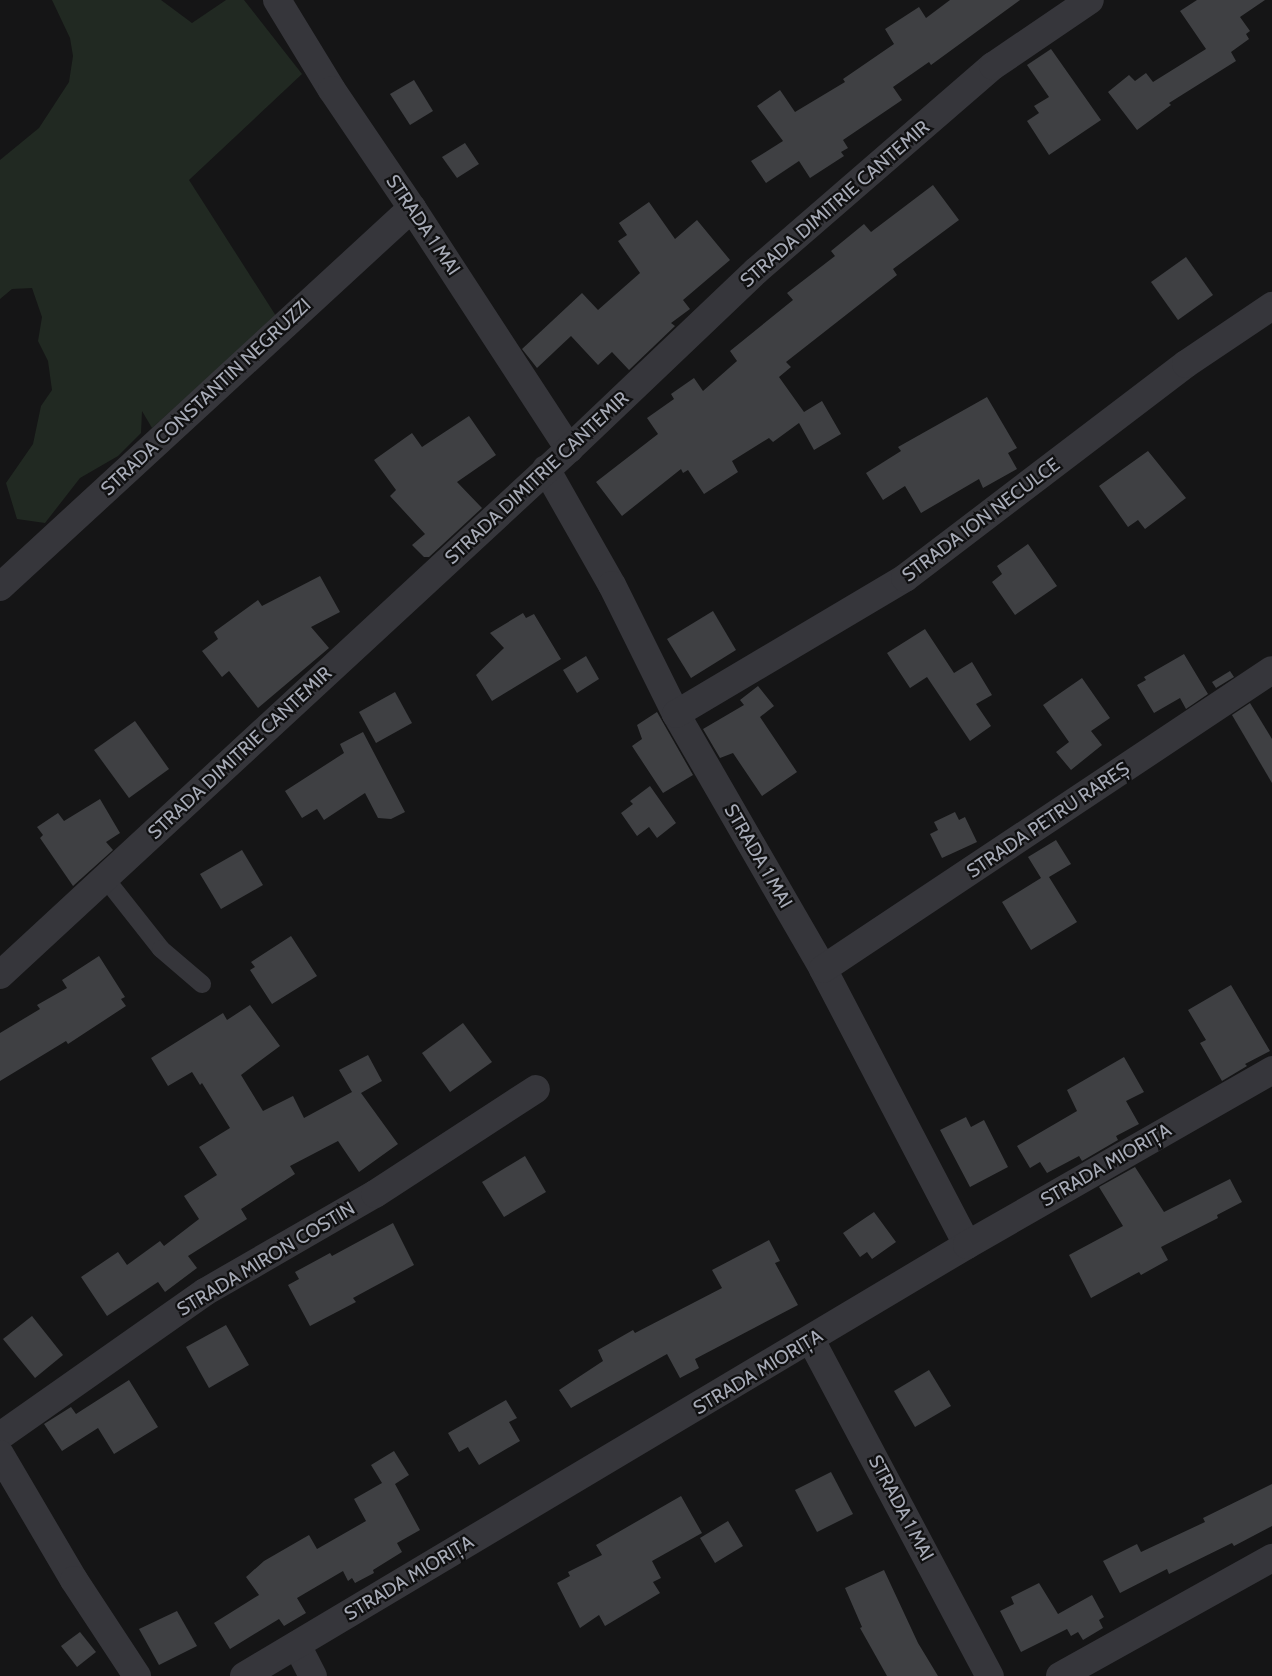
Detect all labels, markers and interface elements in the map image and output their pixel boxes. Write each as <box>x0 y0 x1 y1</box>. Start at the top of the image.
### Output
street label: STRADA DIMITRIE CANTEMIR <box>736 116 934 292</box>
street label: STRADA 1 MAI <box>381 170 465 280</box>
street label: STRADA CONSTANTIN NEGRUZZI <box>96 294 316 500</box>
street label: STRADA DIMITRIE CANTEMIR <box>440 387 634 569</box>
street label: STRADA ION NECULCE <box>898 453 1064 587</box>
street label: STRADA DIMITRIE CANTEMIR <box>143 662 337 844</box>
street label: STRADA PETRU RAREȘ <box>962 757 1134 883</box>
street label: STRADA 1 MAI <box>719 800 797 912</box>
street label: STRADA MIORIȚA <box>1037 1118 1175 1212</box>
street label: STRADA MIRON COSTIN <box>173 1197 359 1321</box>
street label: STRADA MIORIȚA <box>689 1324 827 1420</box>
street label: STRADA 1 MAI <box>864 1451 938 1565</box>
street label: STRADA MIORIȚA <box>340 1530 478 1626</box>

